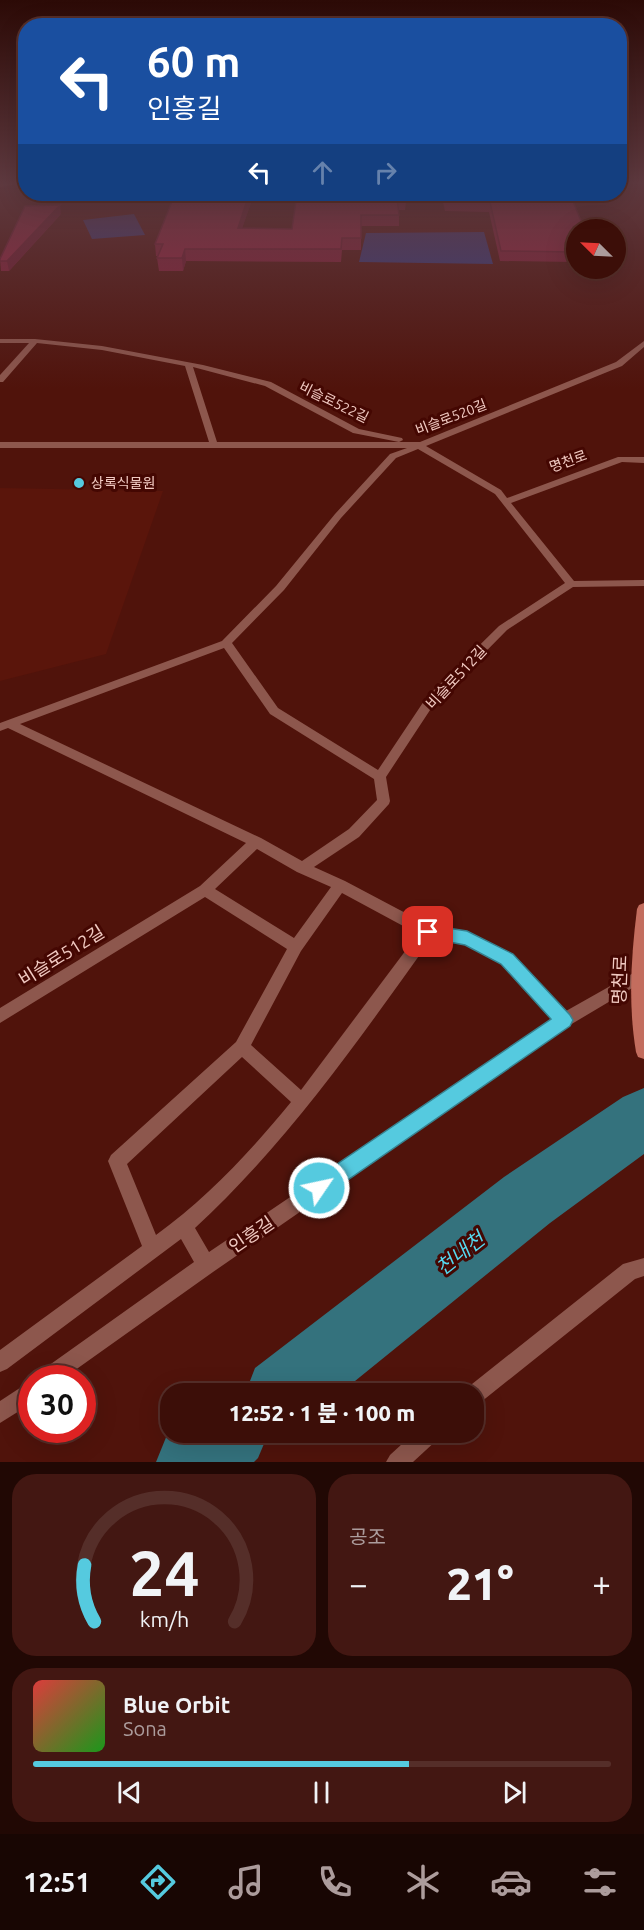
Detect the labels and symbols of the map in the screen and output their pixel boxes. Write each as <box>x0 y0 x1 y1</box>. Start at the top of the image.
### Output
north arrow <box>566 219 626 279</box>
street label: 비슬로522길 <box>297 378 371 426</box>
street label: 비슬로520길 <box>413 396 489 438</box>
street label: 명천로 <box>547 447 589 475</box>
place label: 상록식물원 <box>91 475 155 491</box>
marker: 상록식물원 <box>72 476 86 490</box>
street label: 비슬로512길 <box>422 642 490 712</box>
pin <box>402 906 453 957</box>
street label: 비슬로512길 <box>15 921 107 989</box>
street label: 명천로 <box>608 955 630 1005</box>
position arrow <box>287 1156 351 1220</box>
street label: 인흥길 <box>225 1212 277 1256</box>
water label: 천내천 <box>431 1225 491 1279</box>
speed limit sign: 30 <box>18 1365 96 1443</box>

